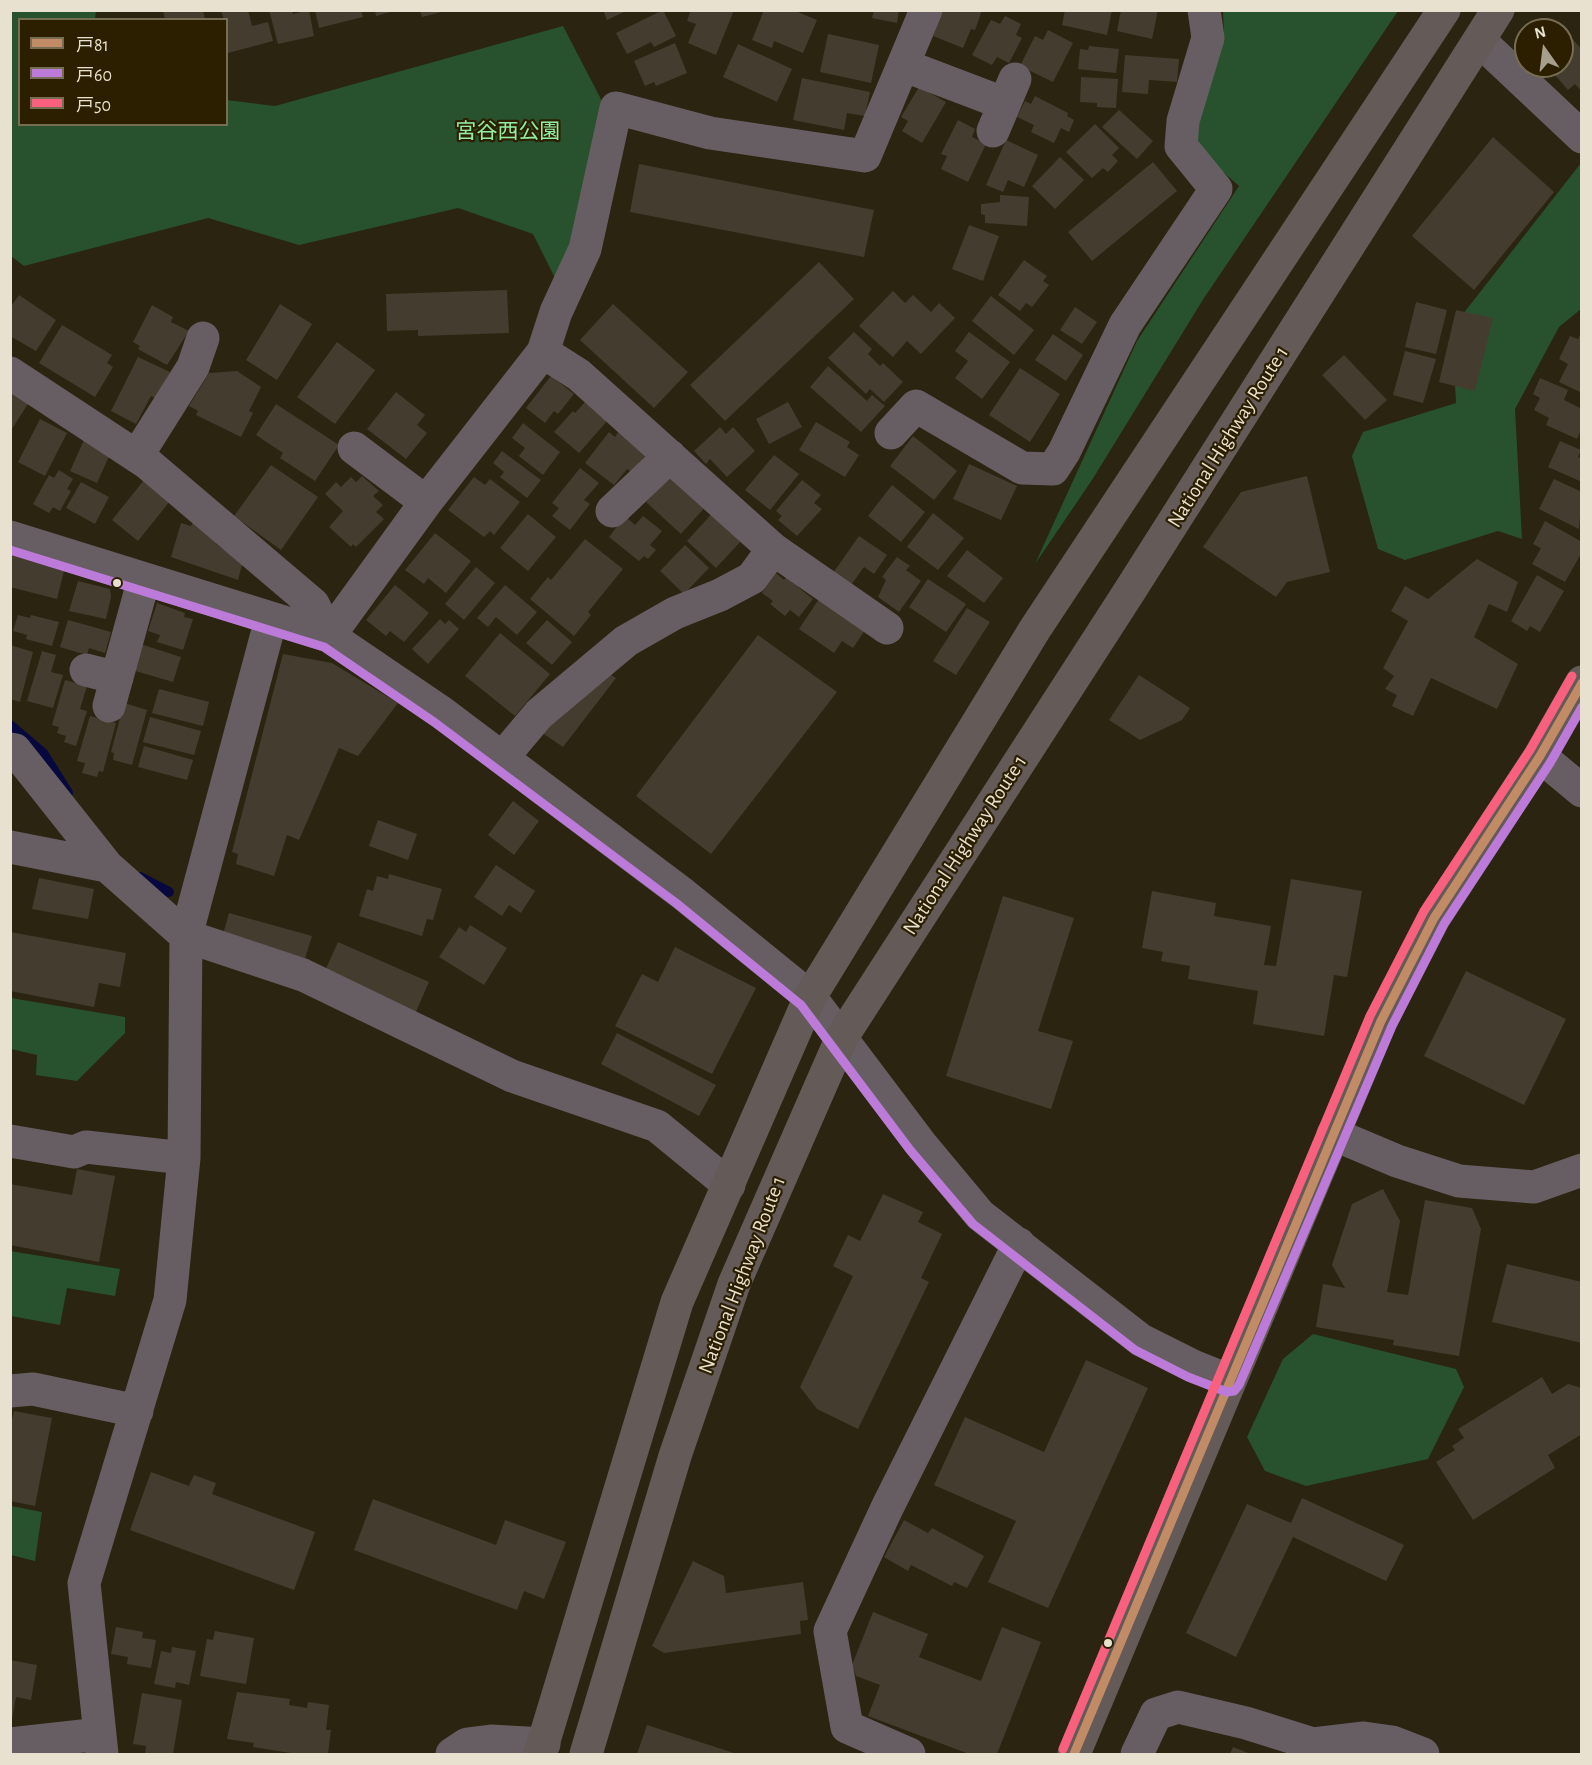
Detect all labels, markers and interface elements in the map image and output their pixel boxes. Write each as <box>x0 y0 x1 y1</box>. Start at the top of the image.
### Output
legend <box>18 18 228 126</box>
north arrow <box>1514 18 1574 78</box>
text: N <box>1533 23 1547 42</box>
text: 戸81 <box>76 37 109 55</box>
text: 戸60 <box>76 67 112 85</box>
text: 戸50 <box>76 97 111 115</box>
park label: 宮谷西公園 <box>456 119 560 145</box>
street label: National Highway Route 1 <box>1162 342 1294 532</box>
unlabelled marker <box>111 577 123 589</box>
street label: National Highway Route 1 <box>897 750 1033 940</box>
street label: National Highway Route 1 <box>693 1173 791 1377</box>
unlabelled marker <box>1102 1637 1114 1649</box>

